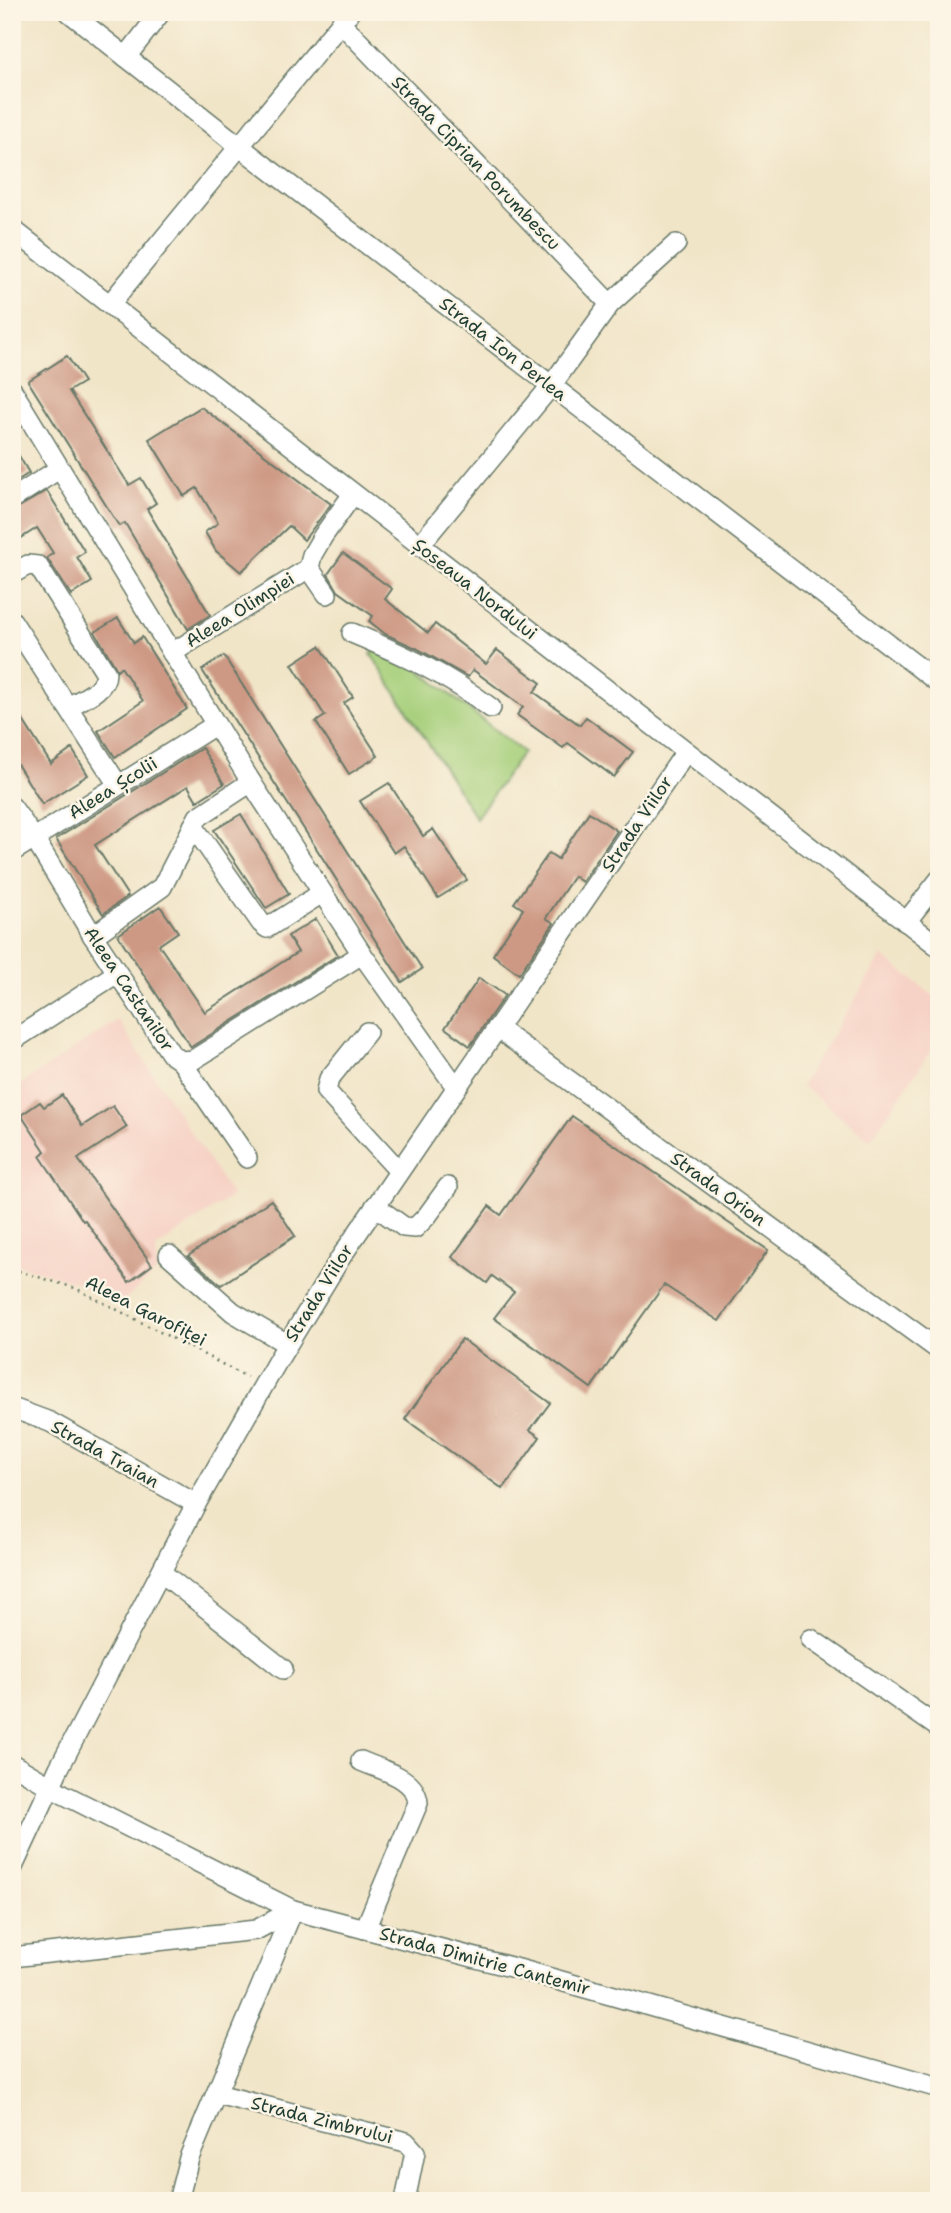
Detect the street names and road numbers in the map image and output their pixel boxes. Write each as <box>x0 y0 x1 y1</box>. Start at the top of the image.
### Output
street label: Strada Ciprian Porumbescu <box>386 71 566 255</box>
street label: Strada Ion Perlea <box>434 292 572 406</box>
street label: Șoseaua Nordului <box>408 533 542 645</box>
street label: Aleea Olimpiei <box>181 567 299 653</box>
street label: Aleea Școlii <box>64 751 162 825</box>
street label: Strada Viilor <box>596 771 678 877</box>
street label: Aleea Castanilor <box>78 922 180 1056</box>
street label: Strada Orion <box>666 1146 770 1232</box>
street label: Strada Viilor <box>279 1239 359 1347</box>
street label: Aleea Garofiței <box>81 1270 211 1352</box>
street label: Strada Traian <box>47 1415 163 1493</box>
street label: Strada Dimitrie Cantemir <box>377 1921 593 2001</box>
street label: Strada Zimbrului <box>249 2091 395 2149</box>

